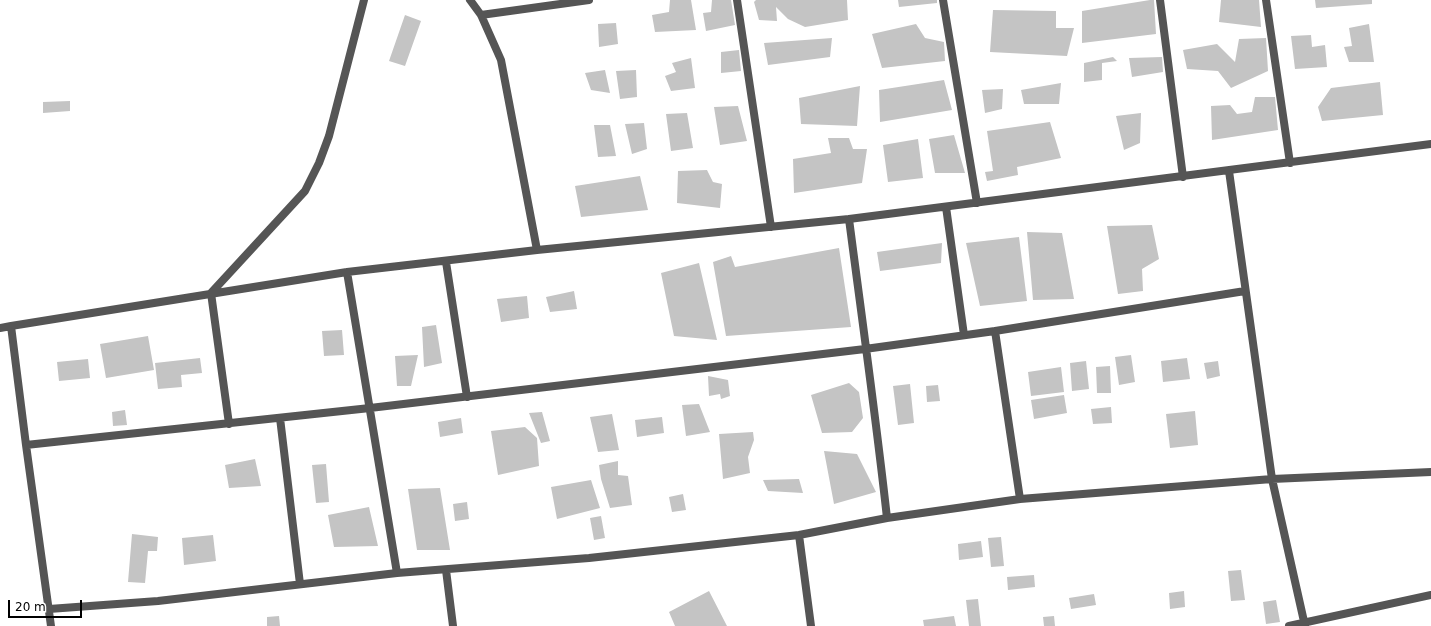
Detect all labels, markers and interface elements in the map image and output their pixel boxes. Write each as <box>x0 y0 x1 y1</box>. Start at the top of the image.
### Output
scale bar <box>10 592 84 618</box>
text: 20 m <box>15 600 46 614</box>

